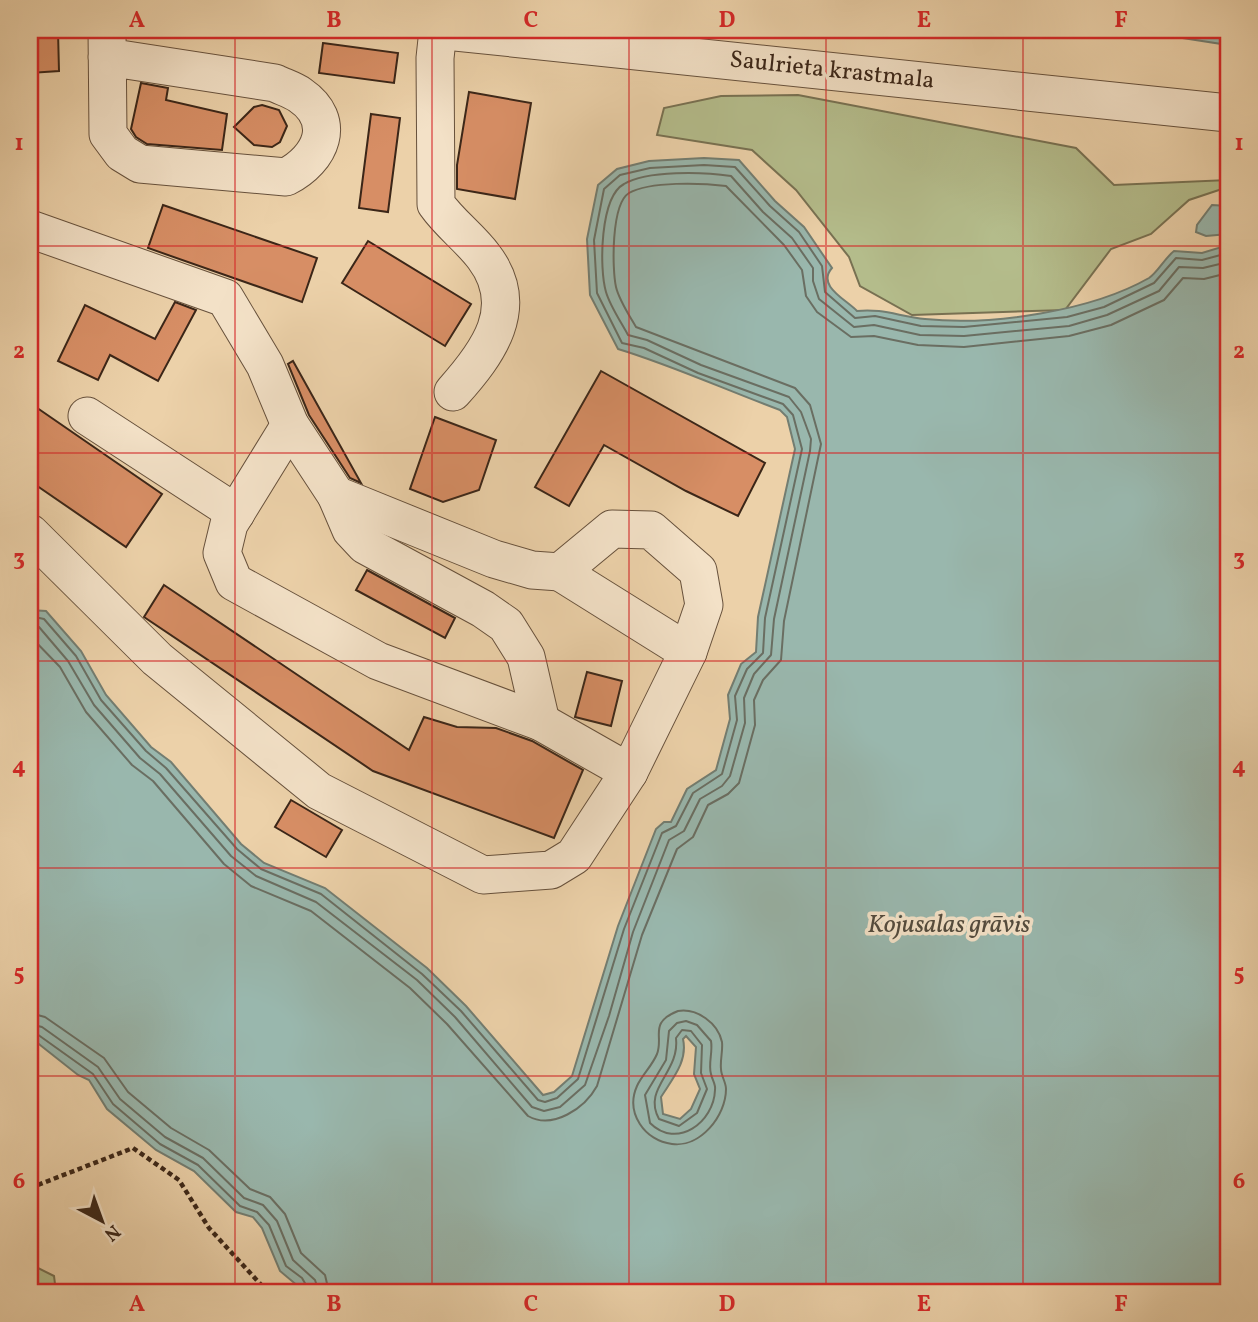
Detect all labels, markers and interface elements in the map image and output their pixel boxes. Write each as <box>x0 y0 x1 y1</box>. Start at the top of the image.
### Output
text: A <box>129 5 145 37</box>
text: B <box>326 5 342 37</box>
text: C <box>524 5 538 37</box>
text: D <box>719 5 736 37</box>
text: E <box>917 5 931 37</box>
text: F <box>1114 5 1128 37</box>
street label: Saulrieta krastmala <box>728 43 936 99</box>
text: 1 <box>14 128 24 160</box>
text: 1 <box>1234 128 1244 160</box>
text: 2 <box>13 336 25 368</box>
text: 2 <box>1233 336 1245 368</box>
text: 3 <box>13 543 25 575</box>
text: 3 <box>1233 543 1245 575</box>
text: 4 <box>12 751 26 783</box>
text: 4 <box>1232 751 1246 783</box>
water label: Kojusalas grāvis <box>868 907 1031 943</box>
text: 5 <box>13 958 25 990</box>
text: 5 <box>1233 958 1245 990</box>
text: 6 <box>13 1166 25 1198</box>
text: 6 <box>1233 1166 1245 1198</box>
north arrow <box>66 1186 136 1256</box>
text: N <box>98 1218 126 1247</box>
text: A <box>129 1289 145 1321</box>
text: B <box>326 1289 342 1321</box>
text: C <box>524 1289 538 1321</box>
text: D <box>719 1289 736 1321</box>
text: E <box>917 1289 931 1321</box>
text: F <box>1114 1289 1128 1321</box>

